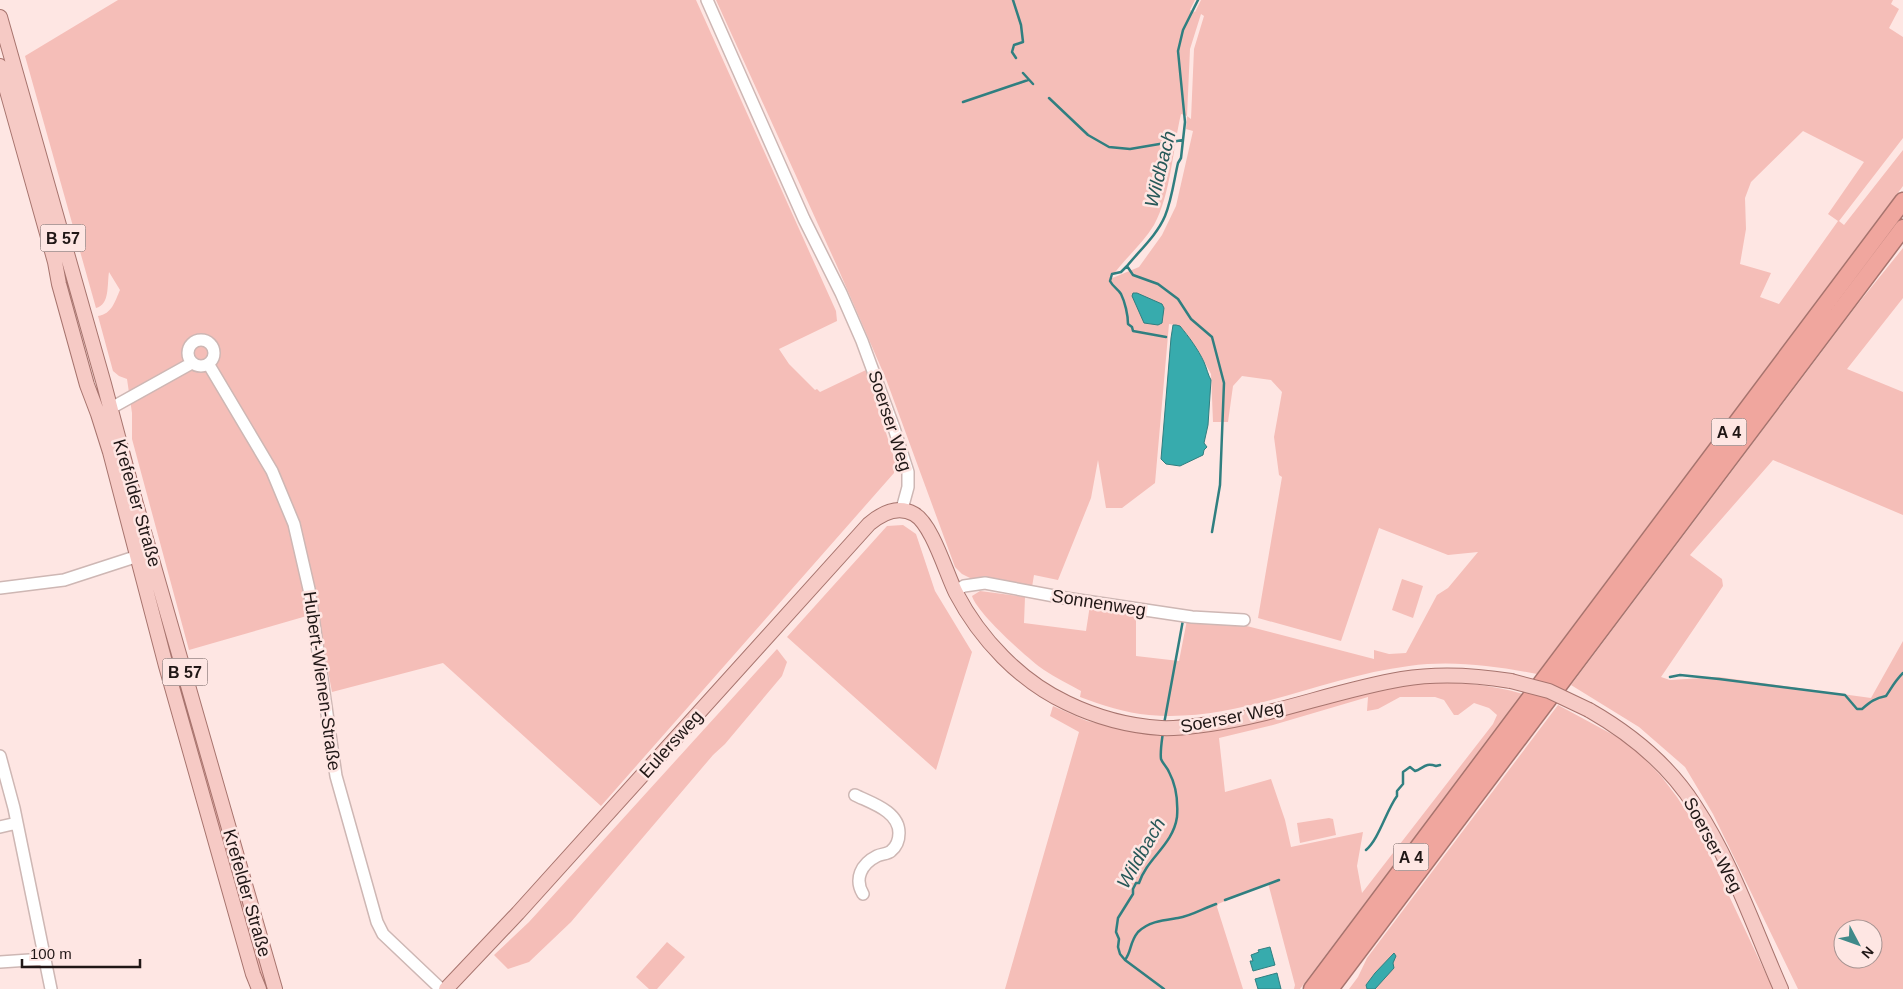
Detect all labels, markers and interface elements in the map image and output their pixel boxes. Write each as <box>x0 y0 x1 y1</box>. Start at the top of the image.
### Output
water label: Wildbach <box>1140 129 1180 209</box>
road number: B 57 <box>40 224 86 252</box>
street label: Soerser Weg <box>864 368 916 474</box>
road number: A 4 <box>1712 418 1746 446</box>
street label: Krefelder Straße <box>109 437 165 569</box>
street label: Sonnenweg <box>1050 586 1148 620</box>
street label: Hubert-Wienen-Straße <box>299 590 345 772</box>
road number: B 57 <box>162 659 208 686</box>
street label: Soerser Weg <box>1179 697 1285 737</box>
street label: Eulersweg <box>635 706 707 782</box>
street label: Soerser Weg <box>1680 794 1746 896</box>
water label: Wildbach <box>1112 814 1170 892</box>
street label: Krefelder Straße <box>219 827 275 959</box>
road number: A 4 <box>1394 844 1428 870</box>
north arrow <box>1833 919 1883 969</box>
scale bar <box>22 936 140 968</box>
text: N <box>1858 943 1877 962</box>
text: 100 m <box>30 945 72 962</box>

